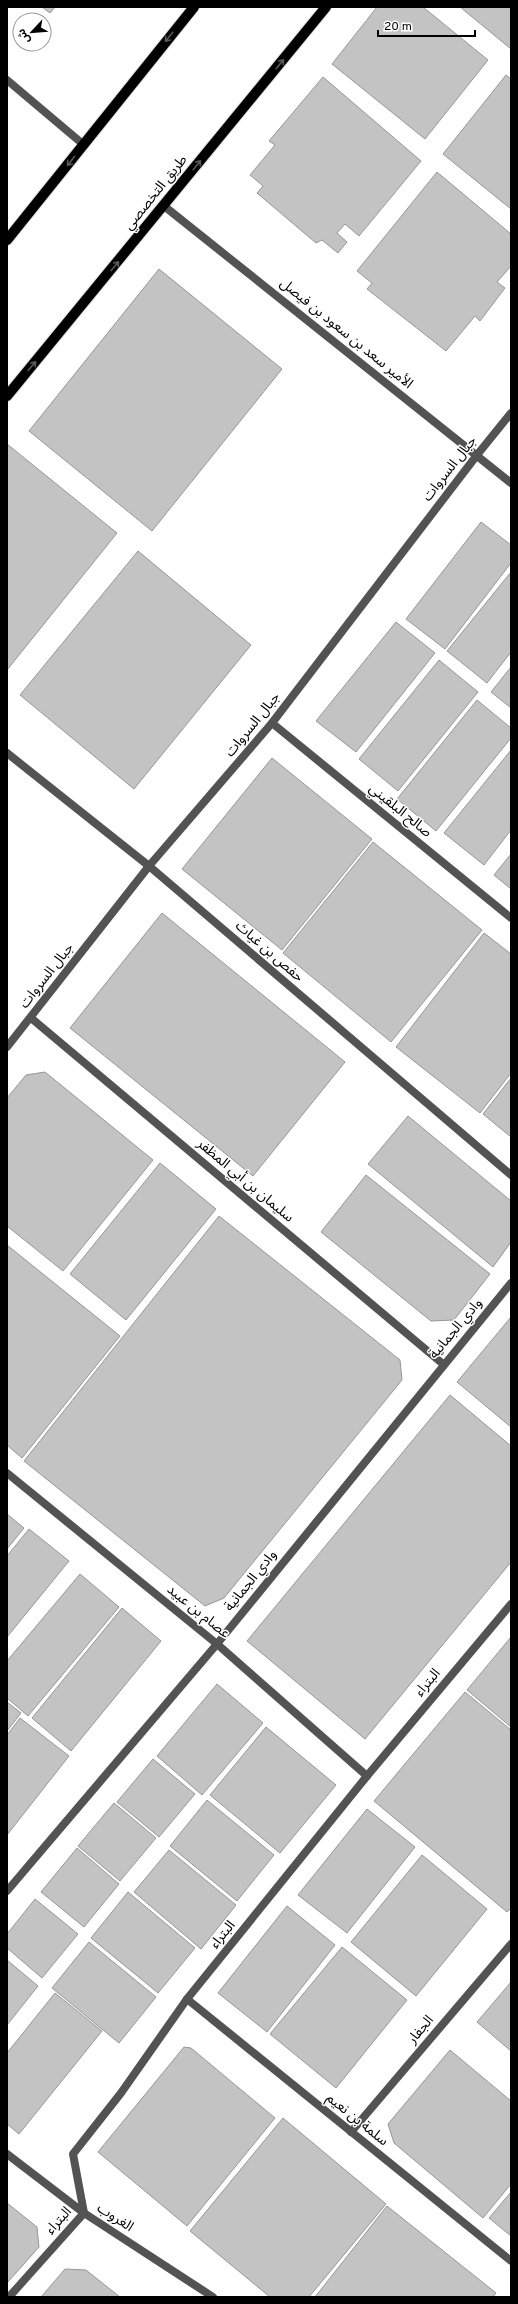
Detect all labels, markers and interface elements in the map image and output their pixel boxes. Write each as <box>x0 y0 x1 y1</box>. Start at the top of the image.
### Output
north arrow <box>12 12 52 52</box>
scale bar <box>378 12 475 38</box>
text: 20 m <box>384 19 412 35</box>
text: ش <box>14 26 34 46</box>
one-way arrow <box>165 32 174 43</box>
one-way arrow <box>275 59 284 70</box>
street label: طريق التخصصي <box>121 152 192 235</box>
one-way arrow <box>67 156 76 166</box>
one-way arrow <box>193 160 202 171</box>
one-way arrow <box>110 260 119 271</box>
street label: الأمير سعد بن سعود بن فيصل <box>276 275 416 393</box>
one-way arrow <box>27 360 36 371</box>
street label: جبال السروات <box>419 433 481 505</box>
street label: جبال السروات <box>222 689 284 761</box>
street label: صالح البلقيني <box>364 780 435 843</box>
street label: حفص بن غياث <box>231 918 307 986</box>
street label: جبال السروات <box>16 940 78 1012</box>
street label: سليمان بن أبي المظفر <box>192 1134 298 1227</box>
street label: وادي الجمانية <box>426 1295 487 1364</box>
street label: وادي الجمانية <box>221 1547 282 1616</box>
street label: عصام بن عبيد <box>162 1581 233 1643</box>
street label: البتراء <box>411 1666 445 1700</box>
street label: البتراء <box>207 1917 239 1953</box>
street label: الجفار <box>404 2012 438 2049</box>
street label: سلمة بن نعيم <box>322 2090 391 2151</box>
street label: الغروب <box>94 2200 136 2236</box>
street label: البتراء <box>42 2204 76 2238</box>

